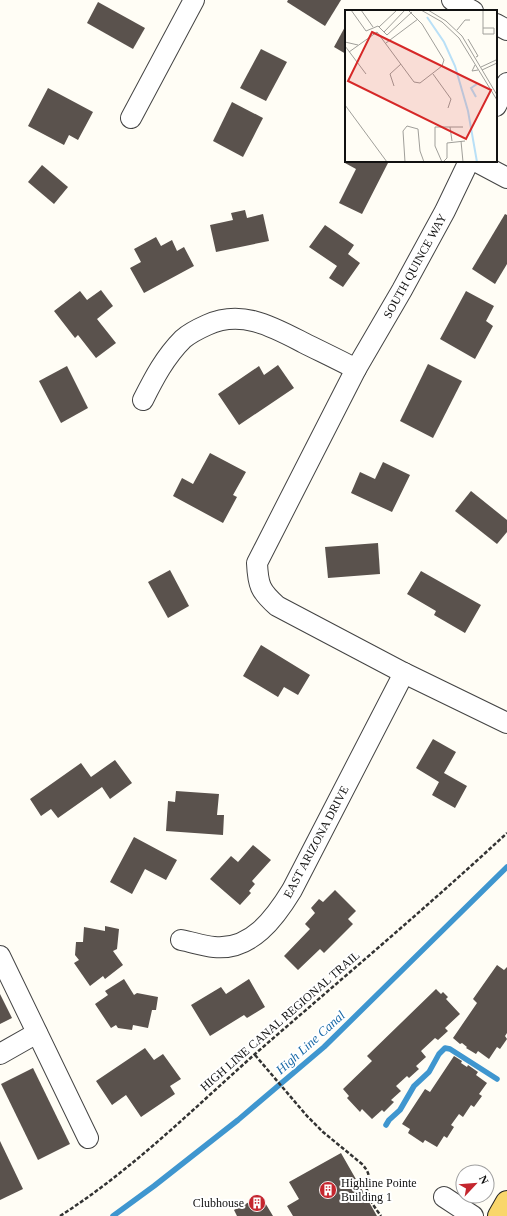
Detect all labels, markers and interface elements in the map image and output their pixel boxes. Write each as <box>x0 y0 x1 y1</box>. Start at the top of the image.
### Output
inset map <box>345 10 497 162</box>
street label: SOUTH QUINCE WAY <box>380 211 450 321</box>
street label: EAST ARIZONA DRIVE <box>280 783 352 901</box>
street label: HIGH LINE CANAL REGIONAL TRAIL <box>198 948 362 1094</box>
water label: High Line Canal <box>272 1007 348 1078</box>
north arrow <box>455 1164 495 1204</box>
text: N <box>477 1173 491 1186</box>
place label: Highline Pointe Building 1 <box>341 1176 417 1204</box>
building icon: Highline Pointe Building 1 <box>318 1180 338 1200</box>
building icon: Clubhouse <box>247 1193 267 1213</box>
place label: Clubhouse <box>193 1196 244 1210</box>

